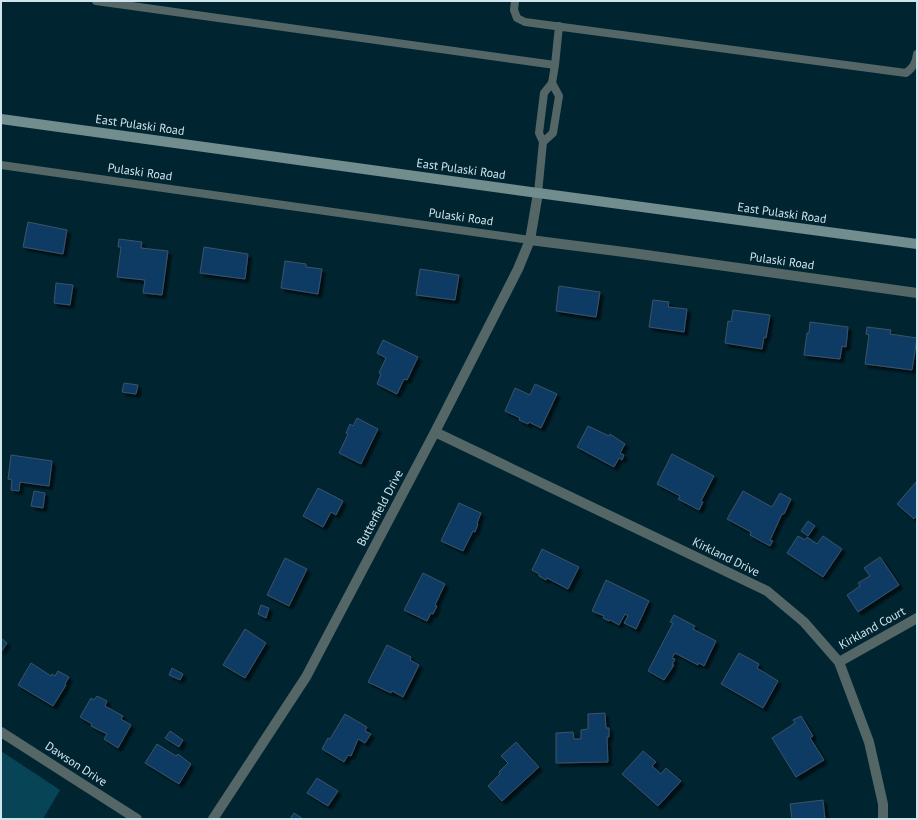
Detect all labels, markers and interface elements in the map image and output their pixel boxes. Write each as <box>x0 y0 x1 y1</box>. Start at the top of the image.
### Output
street label: East Pulaski Road <box>95 111 185 138</box>
street label: East Pulaski Road <box>416 155 506 182</box>
street label: Pulaski Road <box>107 160 173 183</box>
street label: East Pulaski Road <box>737 199 827 226</box>
street label: Pulaski Road <box>428 205 494 228</box>
street label: Pulaski Road <box>749 249 815 272</box>
street label: Butterfield Drive <box>353 467 406 549</box>
street label: Kirkland Drive <box>690 534 762 579</box>
street label: Kirkland Court <box>836 603 908 652</box>
street label: Dawson Drive <box>43 738 110 789</box>

